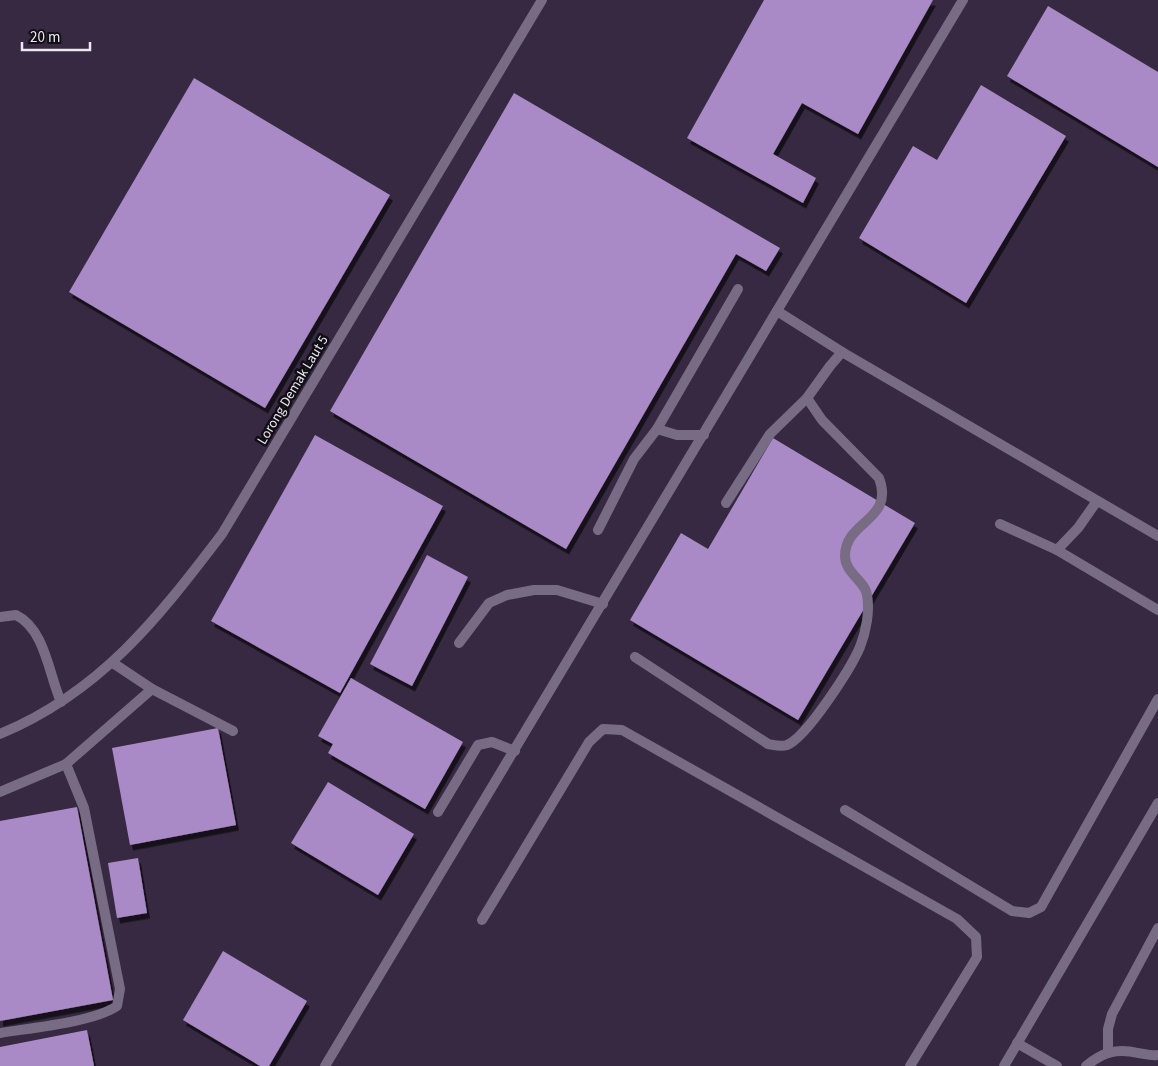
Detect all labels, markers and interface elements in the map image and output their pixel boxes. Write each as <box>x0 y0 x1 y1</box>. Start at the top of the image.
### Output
scale bar <box>22 20 90 52</box>
text: 20 m <box>30 27 60 48</box>
street label: Lorong Demak Laut 5 <box>253 332 334 448</box>

